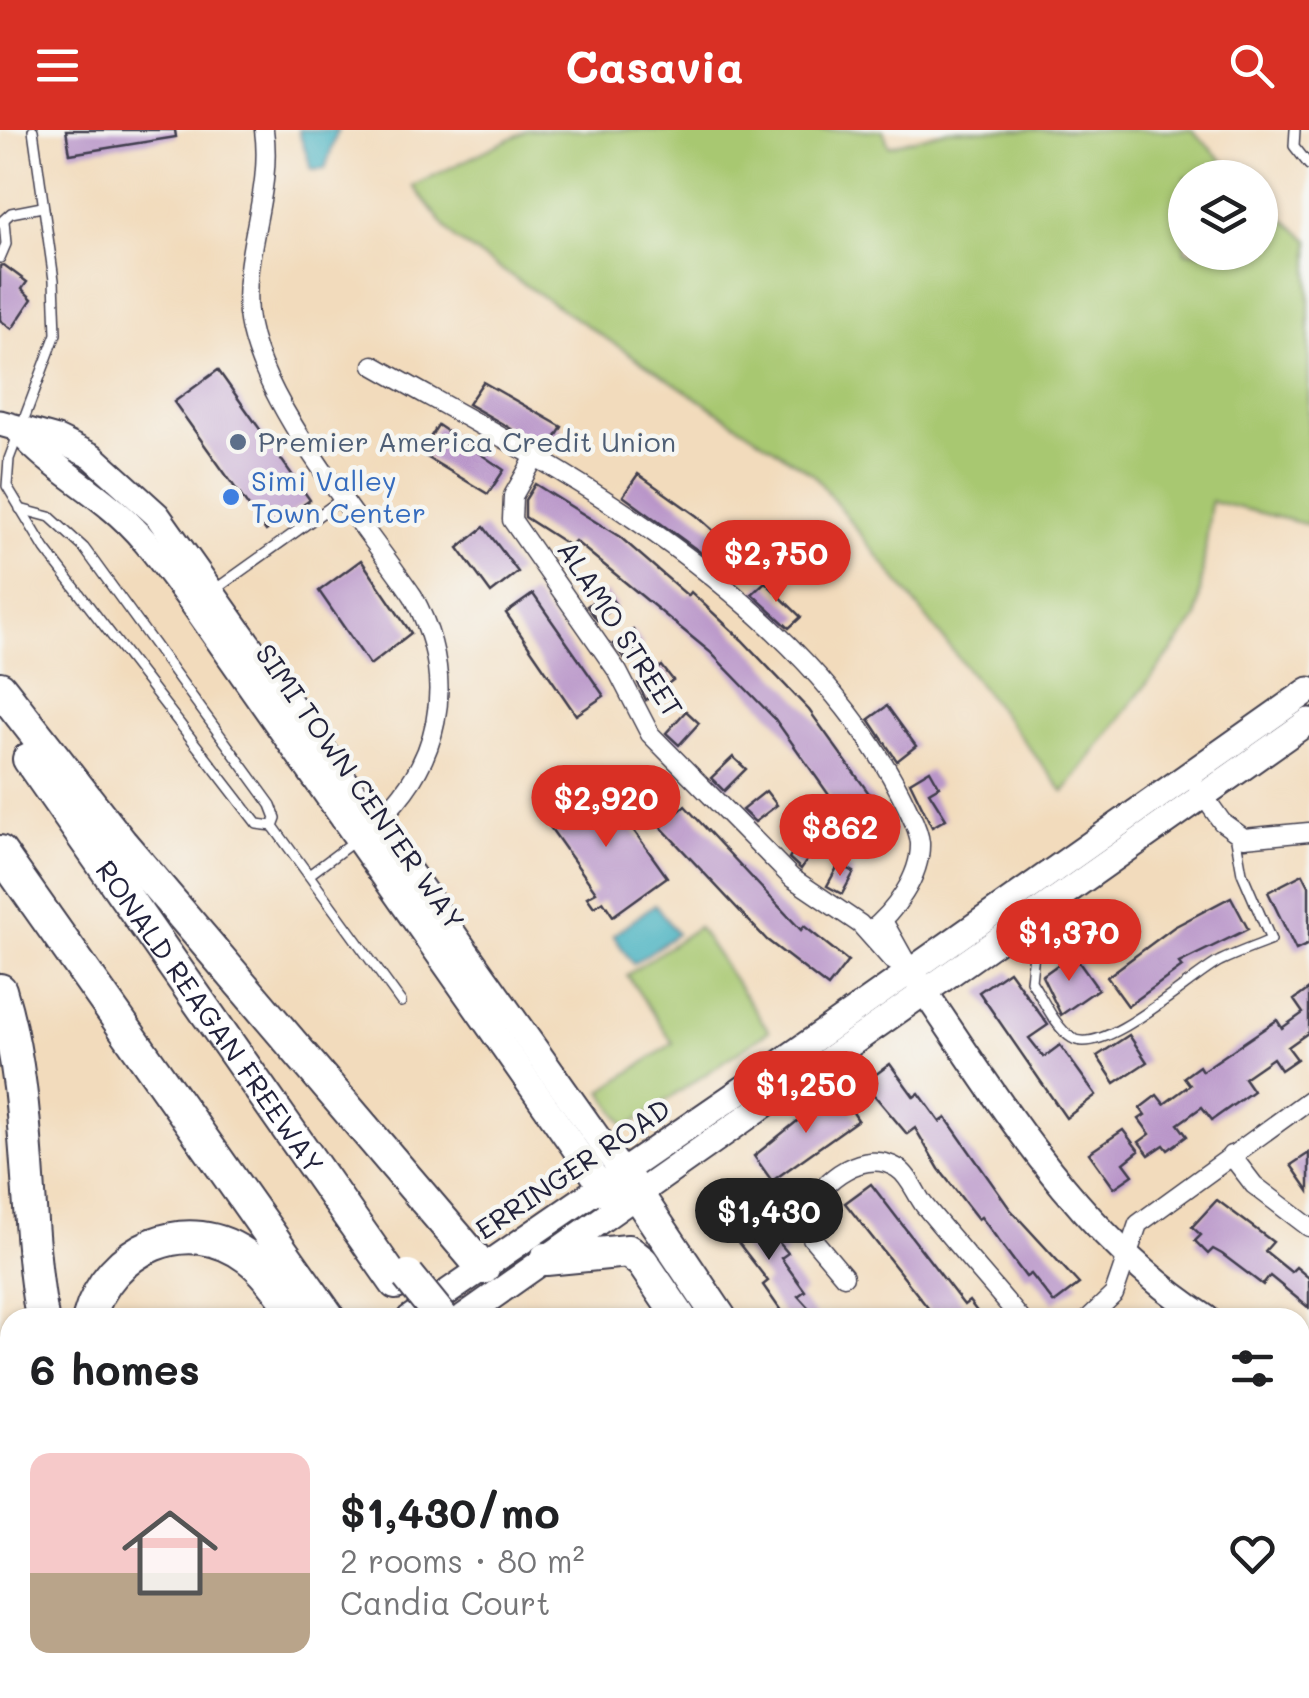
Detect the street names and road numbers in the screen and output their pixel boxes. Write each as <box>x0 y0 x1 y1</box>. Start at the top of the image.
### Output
street label: ALAMO STREET <box>550 533 691 724</box>
street label: SIMI TOWN CENTER WAY <box>248 636 473 936</box>
street label: RONALD REAGAN FREEWAY <box>88 853 333 1180</box>
street label: ERRINGER ROAD <box>468 1090 677 1247</box>

